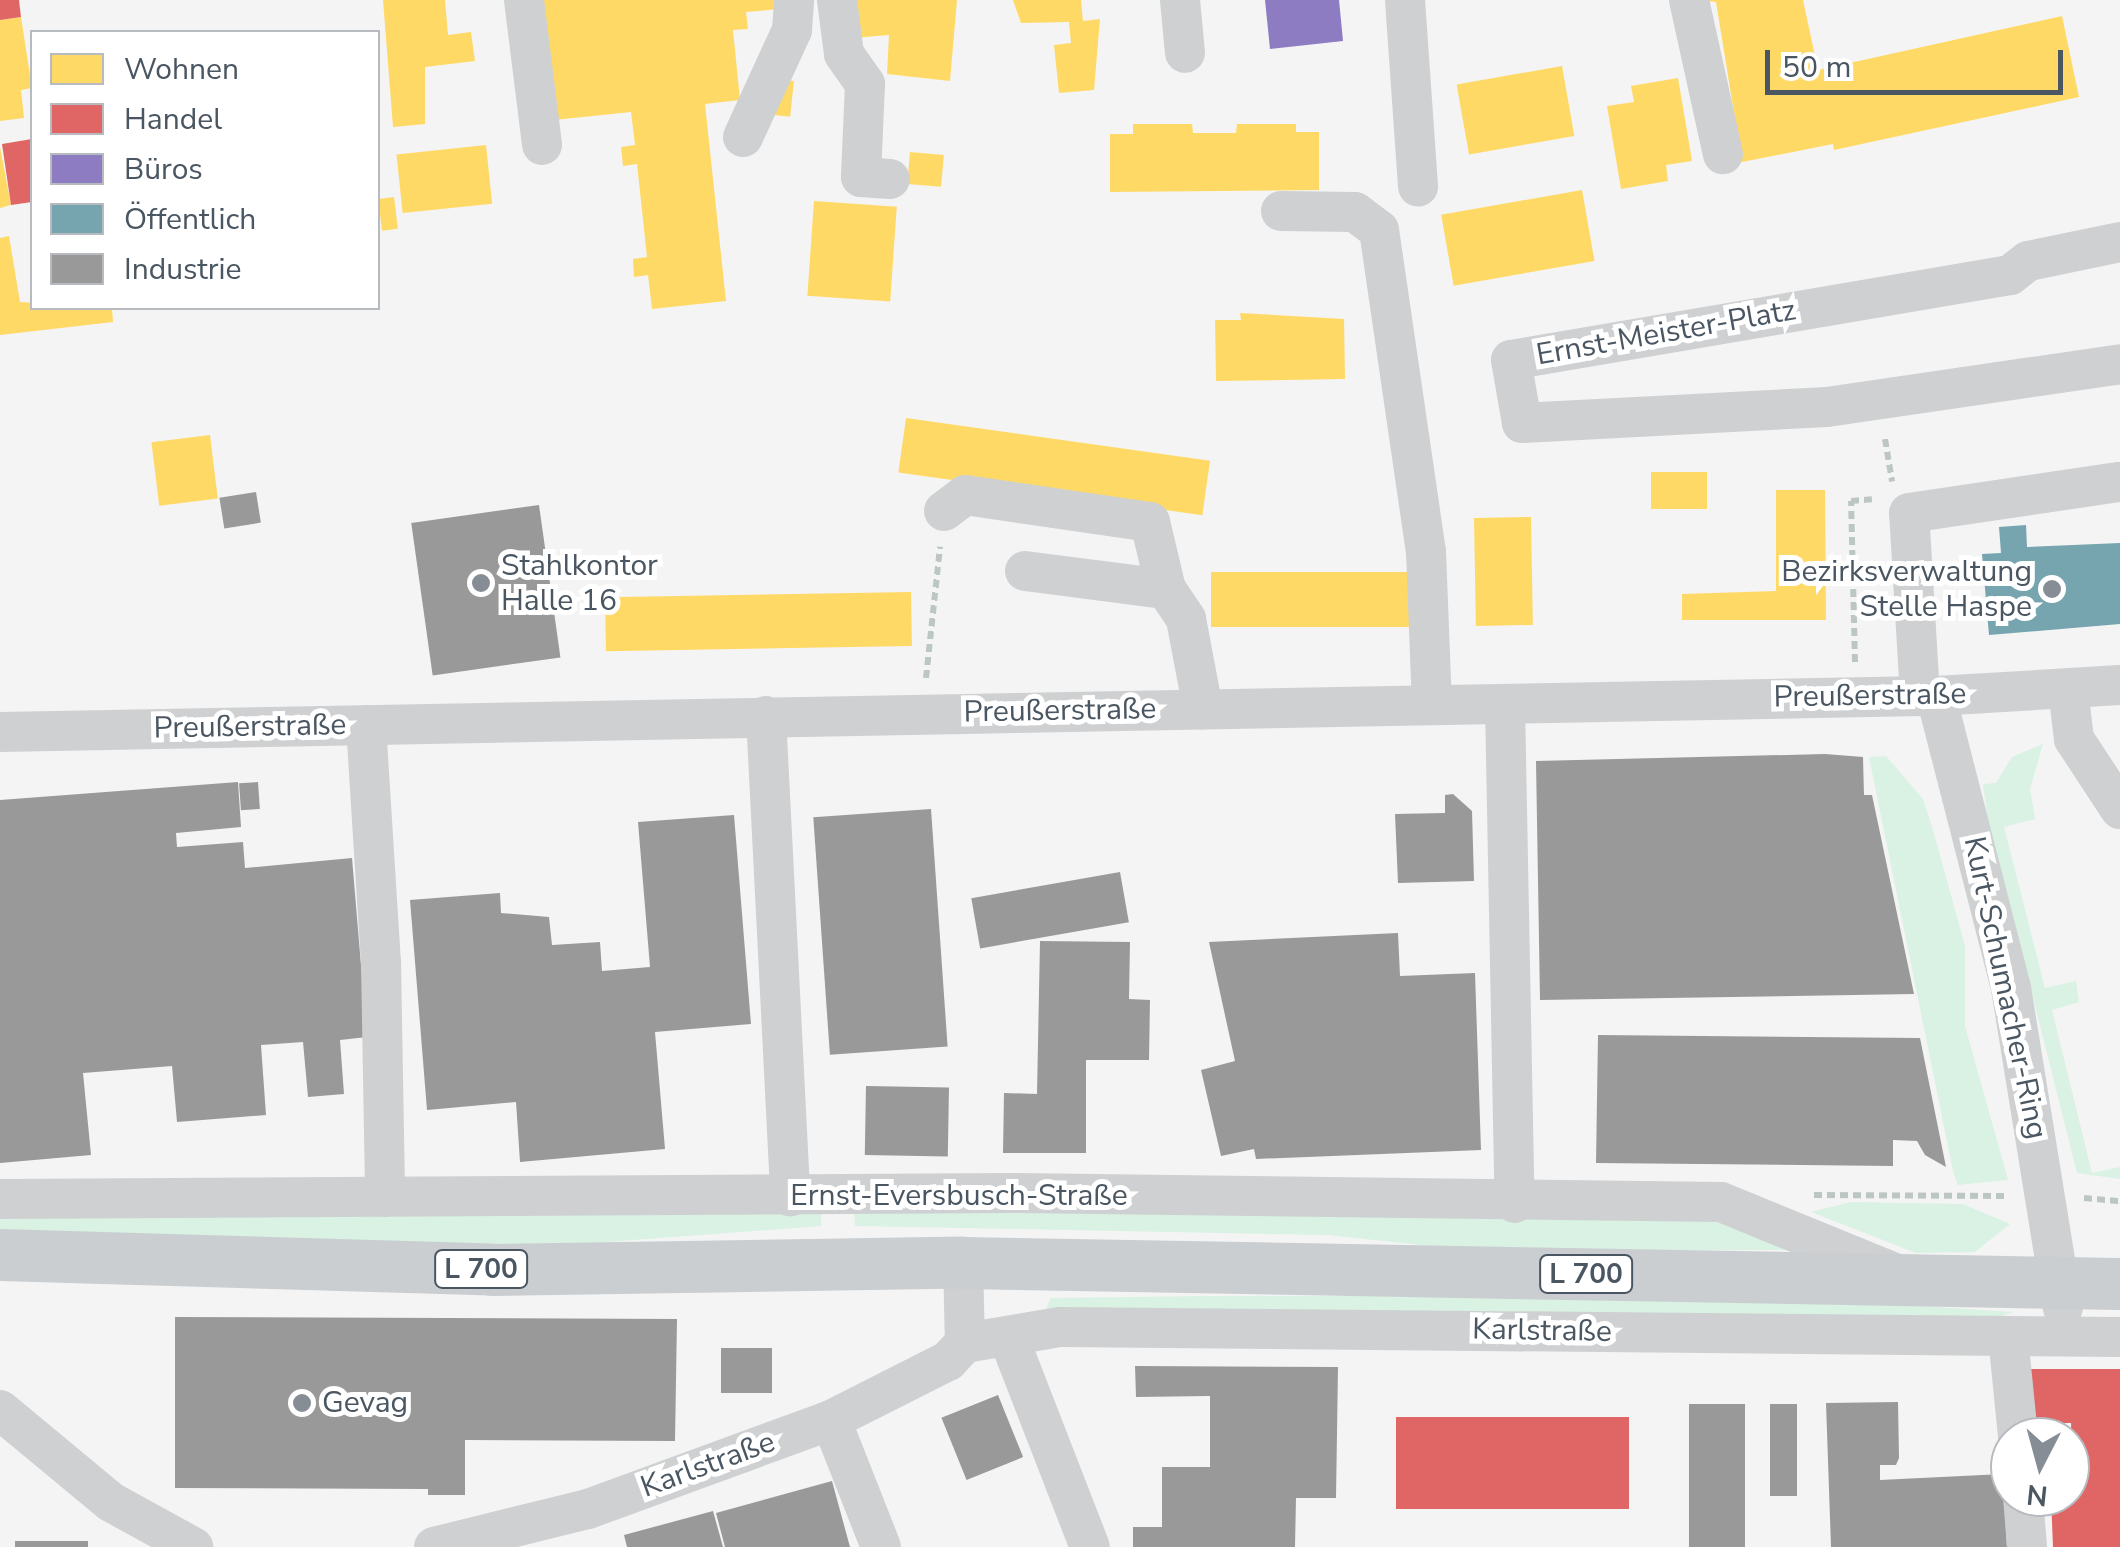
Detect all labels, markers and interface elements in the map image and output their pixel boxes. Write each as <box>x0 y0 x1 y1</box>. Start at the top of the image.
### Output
legend <box>30 30 380 310</box>
scale bar <box>1770 30 2068 92</box>
text: 50 m <box>1782 47 1851 88</box>
text: Wohnen <box>124 49 239 90</box>
text: Handel <box>124 99 222 140</box>
text: Büros <box>124 149 203 190</box>
text: Öffentlich <box>124 199 256 240</box>
text: Industrie <box>124 249 241 290</box>
street label: Ernst-Meister-Platz <box>1534 292 1798 374</box>
place label: Stahlkontor Halle 16 <box>501 548 658 618</box>
place label: Bezirksverwaltung Stelle Haspe <box>1781 554 2032 624</box>
marker: Stahlkontor Halle 16 <box>470 572 492 594</box>
marker: Bezirksverwaltung Stelle Haspe <box>2041 578 2063 600</box>
street label: Preußerstraße <box>1773 676 1967 716</box>
street label: Preußerstraße <box>963 691 1157 731</box>
street label: Preußerstraße <box>153 707 347 747</box>
street label: Kurt-Schumacher-Ring <box>1955 834 2055 1142</box>
street label: Ernst-Eversbusch-Straße <box>790 1178 1128 1214</box>
road number: L 700 <box>434 1246 528 1292</box>
road number: L 700 <box>1538 1251 1634 1297</box>
street label: Karlstraße <box>1472 1312 1612 1350</box>
place label: Gevag <box>322 1385 408 1421</box>
marker: Gevag <box>291 1392 313 1414</box>
north arrow <box>1990 1417 2090 1517</box>
street label: Karlstraße <box>636 1424 780 1506</box>
text: N <box>2025 1475 2049 1515</box>

